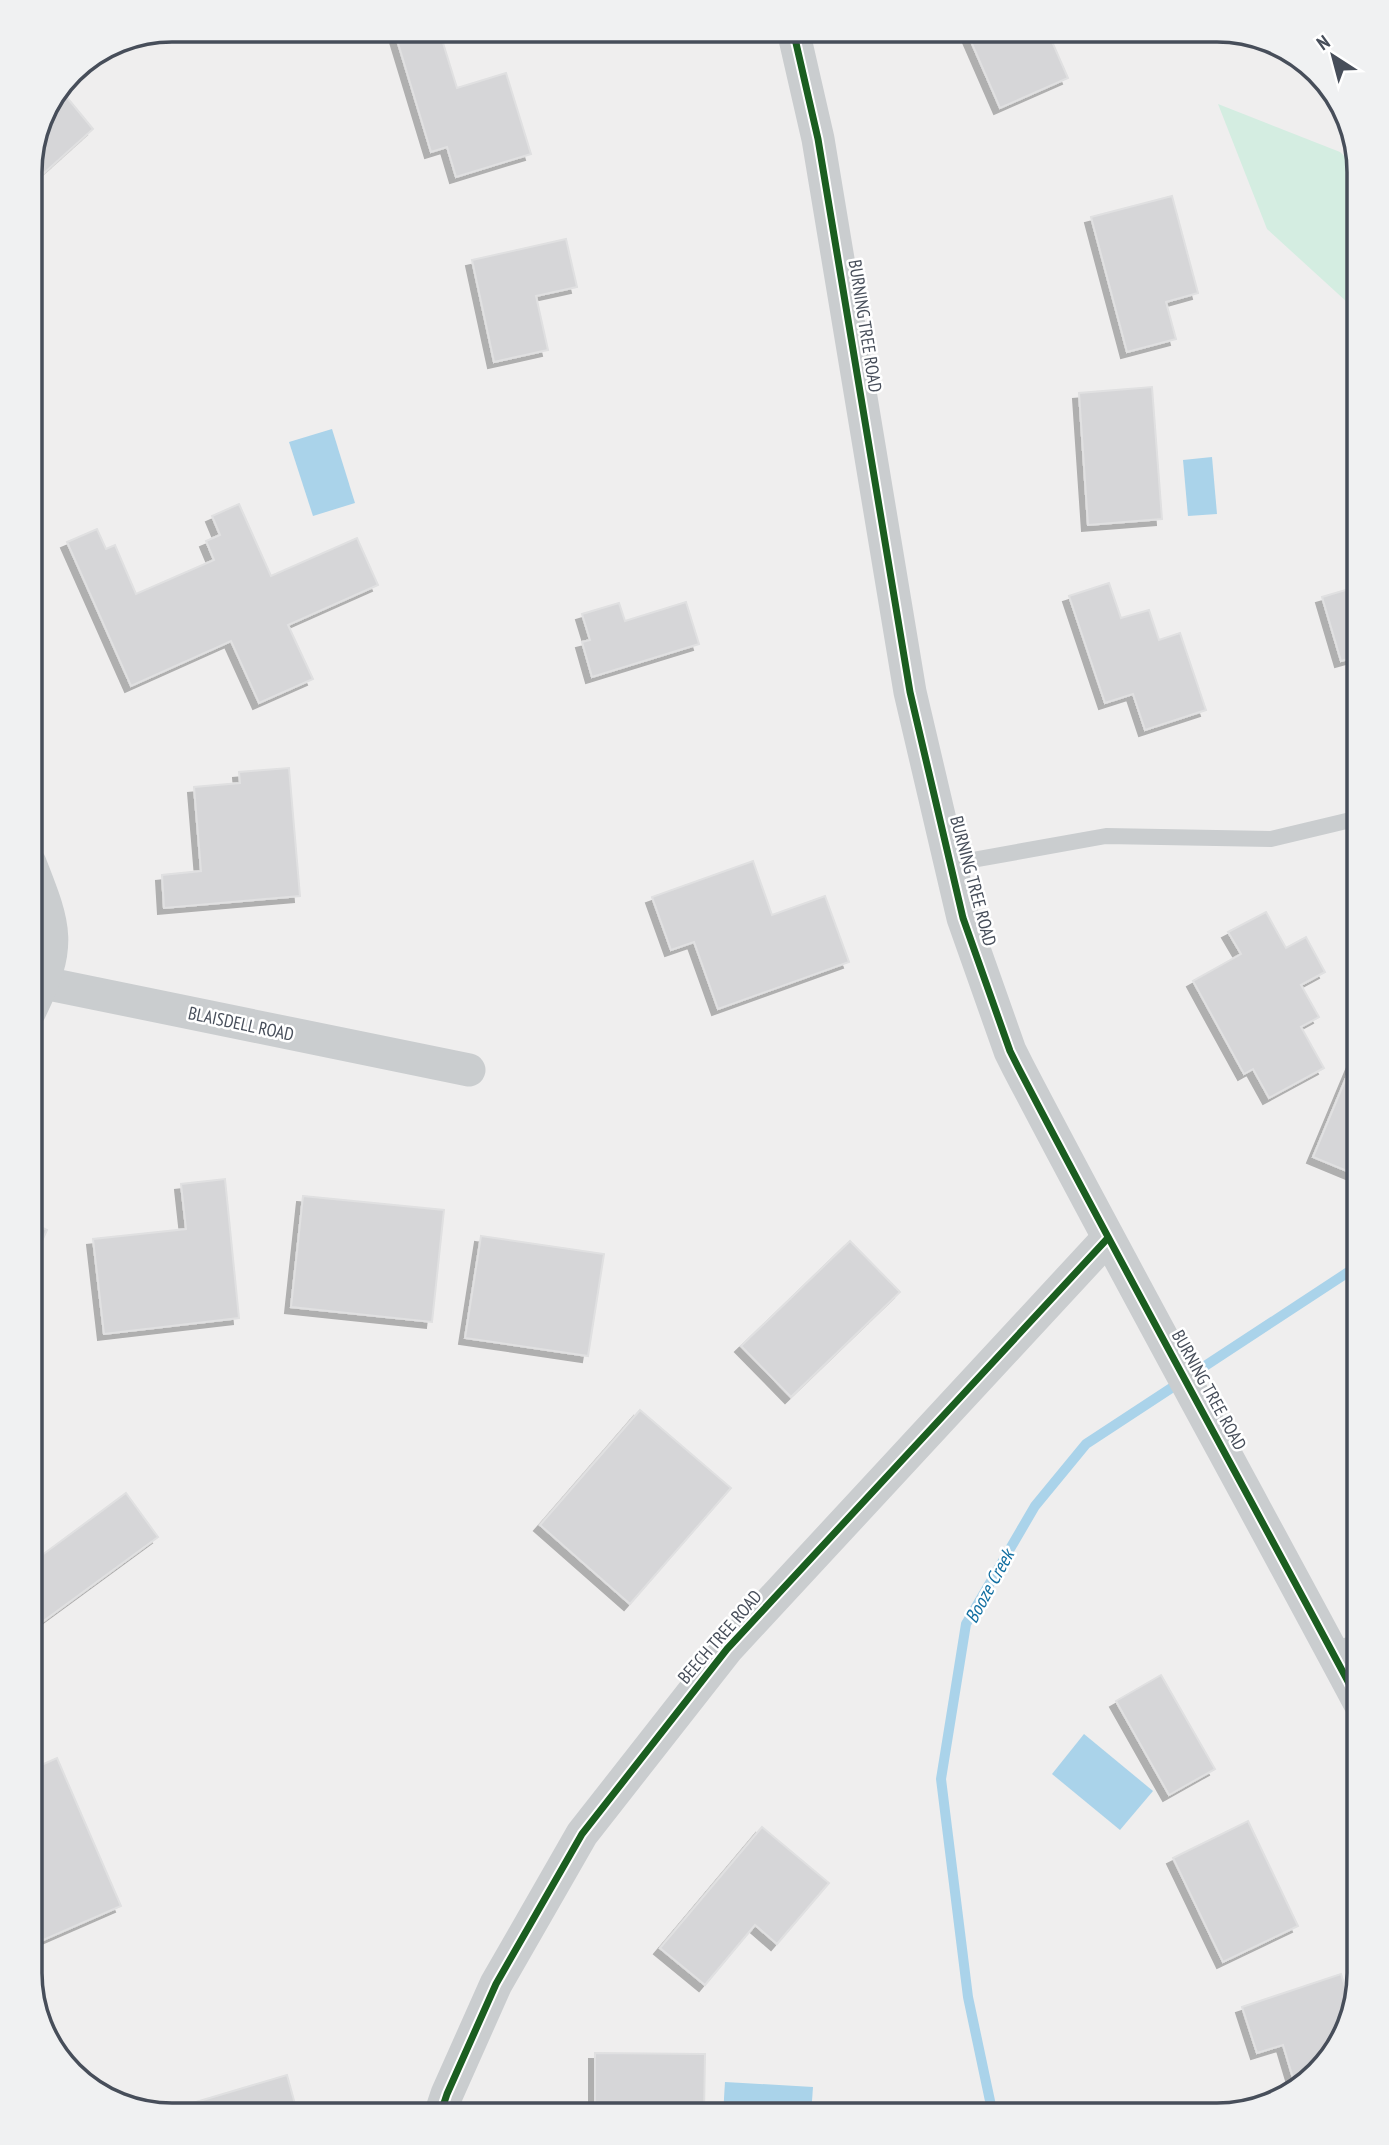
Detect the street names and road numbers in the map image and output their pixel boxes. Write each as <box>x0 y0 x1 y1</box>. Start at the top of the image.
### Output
street label: BURNING TREE ROAD <box>844 258 887 394</box>
street label: BURNING TREE ROAD <box>945 813 1002 948</box>
street label: BLAISDELL ROAD <box>186 1001 296 1046</box>
street label: BURNING TREE ROAD <box>1167 1326 1252 1454</box>
street label: BEECH TREE ROAD <box>673 1585 767 1688</box>

